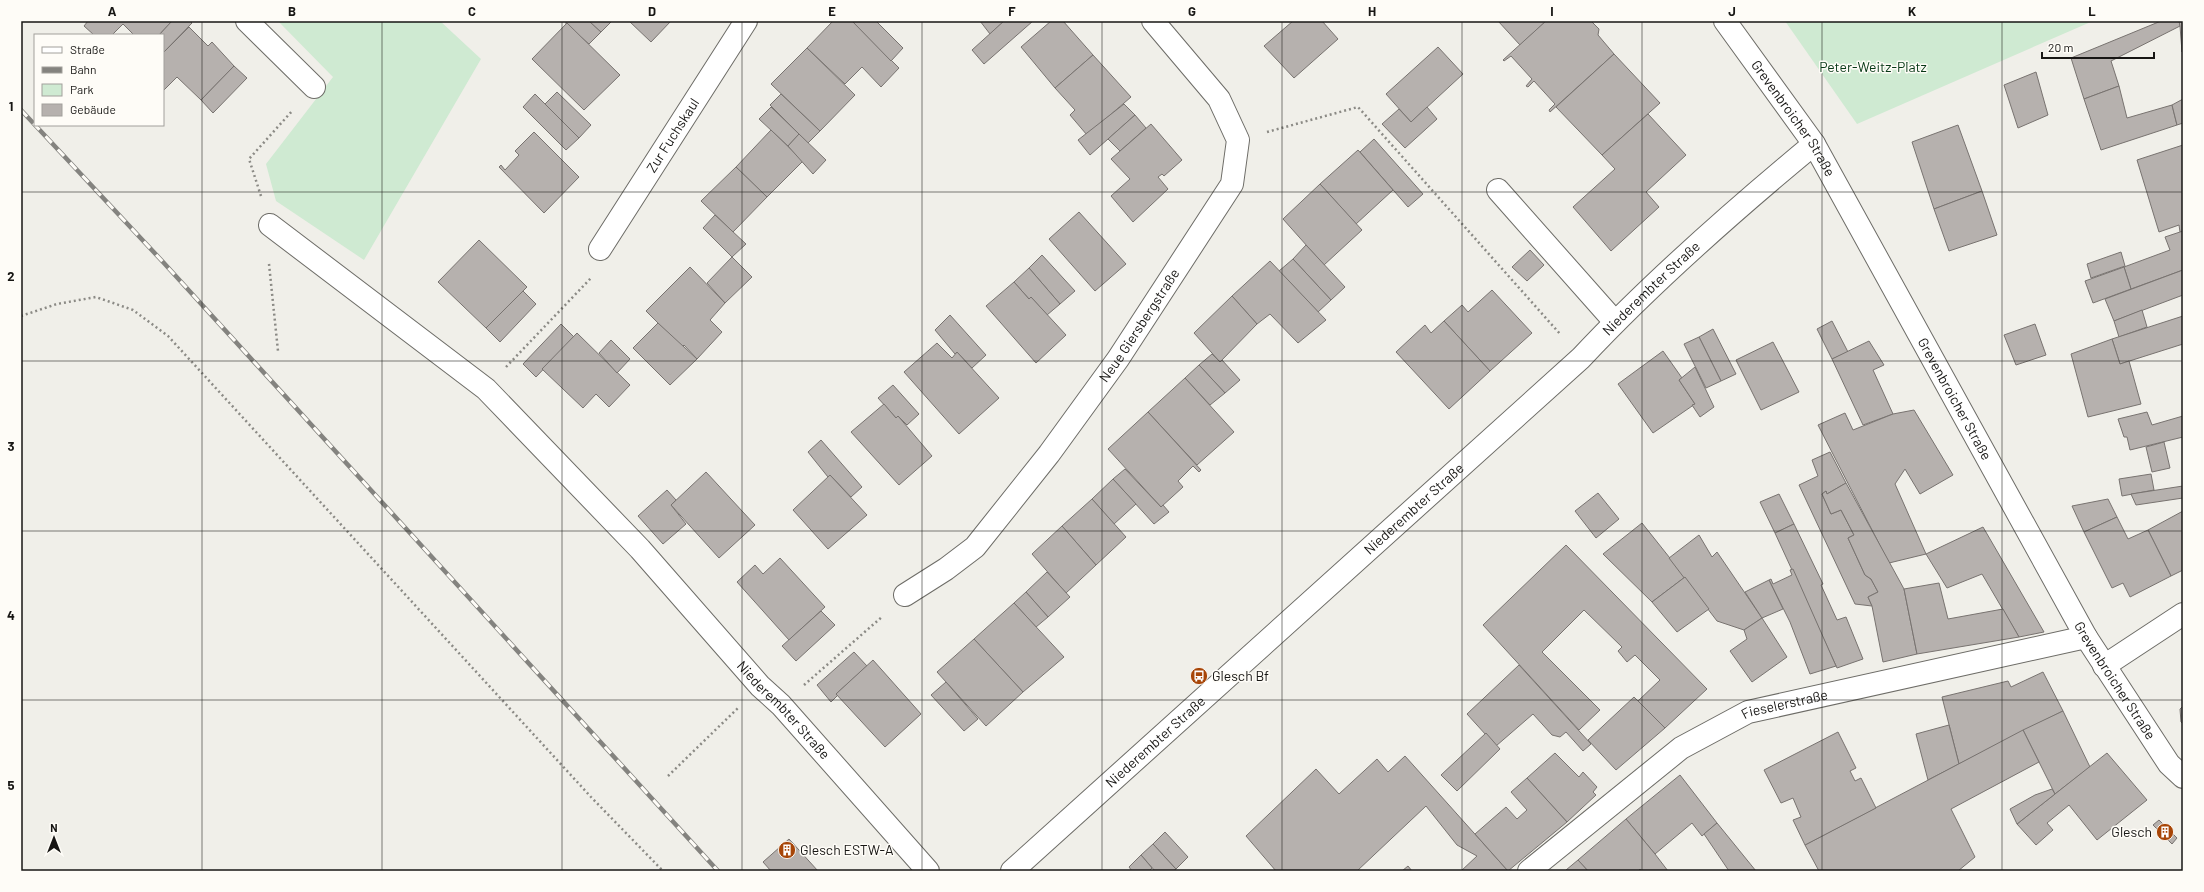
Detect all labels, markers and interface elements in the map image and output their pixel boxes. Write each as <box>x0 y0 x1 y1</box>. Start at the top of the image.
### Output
text: A <box>108 3 117 19</box>
text: B <box>288 3 296 19</box>
text: C <box>468 3 476 19</box>
text: D <box>648 3 656 19</box>
text: E <box>828 3 836 19</box>
text: F <box>1008 3 1016 19</box>
text: G <box>1188 3 1196 19</box>
text: H <box>1368 3 1376 19</box>
text: I <box>1550 3 1554 19</box>
text: J <box>1728 3 1736 19</box>
text: K <box>1908 3 1916 19</box>
text: L <box>2088 3 2096 19</box>
legend <box>34 34 164 126</box>
scale bar <box>2042 34 2154 60</box>
text: 20 m <box>2048 40 2074 54</box>
text: Straße <box>70 42 105 56</box>
street label: Grevenbroicher Straße <box>1748 57 1839 179</box>
park label: Peter-Weitz-Platz <box>1819 58 1927 75</box>
text: Bahn <box>70 62 97 76</box>
text: Park <box>70 82 94 96</box>
street label: Zur Fuchskaul <box>642 95 702 175</box>
text: 1 <box>9 98 13 114</box>
text: Gebäude <box>70 102 116 116</box>
street label: Niederembter Straße <box>1598 237 1703 339</box>
street label: Neue Giersbergstraße <box>1095 265 1183 385</box>
text: 2 <box>7 268 15 284</box>
street label: Grevenbroicher Straße <box>1915 335 1996 463</box>
text: 3 <box>7 438 15 454</box>
street label: Niederembter Straße <box>1360 459 1467 558</box>
text: 4 <box>7 607 15 623</box>
street label: Grevenbroicher Straße <box>2071 618 2160 742</box>
street label: Niederembter Straße <box>734 657 834 762</box>
bus stop icon: Glesch Bf <box>1189 666 1209 686</box>
place label: Glesch Bf <box>1212 667 1269 684</box>
street label: Fieselerstraße <box>1738 686 1829 722</box>
street label: Niederembter Straße <box>1102 692 1208 791</box>
text: 5 <box>7 777 15 793</box>
north arrow <box>34 818 74 858</box>
text: N <box>50 821 58 834</box>
building icon: Glesch <box>2155 822 2175 842</box>
place label: Glesch <box>2111 823 2152 840</box>
building icon: Glesch ESTW-A <box>777 840 797 860</box>
place label: Glesch ESTW-A <box>800 841 894 858</box>

